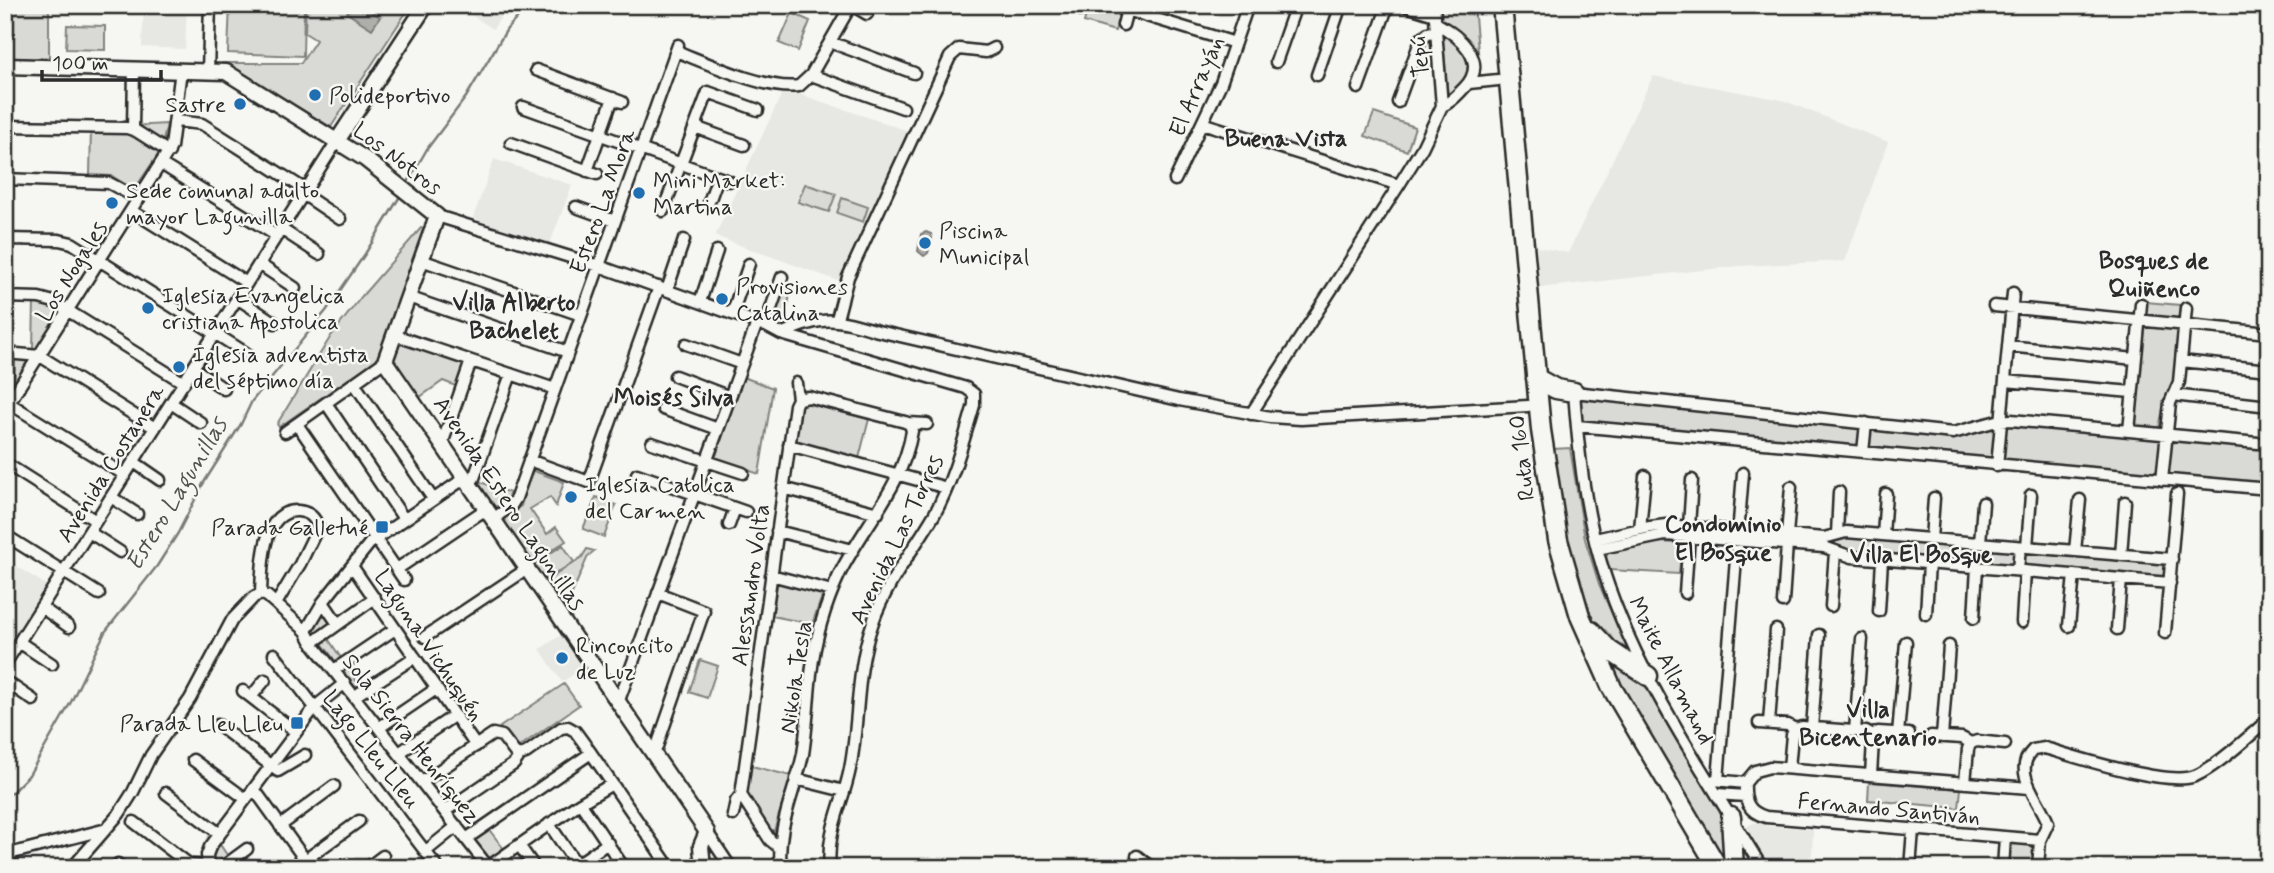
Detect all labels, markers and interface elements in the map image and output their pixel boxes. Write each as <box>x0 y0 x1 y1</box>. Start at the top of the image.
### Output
street label: El Arrayán <box>1163 32 1232 142</box>
street label: Tepú <box>1404 35 1438 79</box>
scale bar <box>42 38 161 82</box>
text: 100 m <box>52 50 108 78</box>
place label: Polideportivo <box>329 82 451 112</box>
marker: Polideportivo <box>307 87 323 103</box>
place label: Sastre <box>165 91 226 121</box>
marker: Sastre <box>232 96 248 112</box>
street label: Los Notros <box>346 116 448 203</box>
district label: Buena Vista <box>1225 124 1347 155</box>
street label: Estero La Mora <box>564 125 644 278</box>
place label: Mini Market: Martina <box>653 167 786 223</box>
place label: Sede comunal adulto mayor Lagunilla <box>126 177 319 235</box>
marker: Mini Market: Martina <box>631 185 647 201</box>
marker: Sede comunal adulto mayor Lagunilla <box>104 195 120 211</box>
street label: Los Nogales <box>30 216 116 328</box>
place label: Piscina Municipal <box>939 217 1029 273</box>
marker: Piscina Municipal <box>917 235 933 251</box>
district label: Bosques de Quiñenco <box>2099 246 2209 305</box>
place label: Provisiones Catalina <box>736 273 848 329</box>
place label: Iglesia Evangelica cristiana Apostolica <box>162 282 345 339</box>
district label: Villa Alberto Bachelet <box>452 288 576 347</box>
marker: Provisiones Catalina <box>714 291 730 307</box>
marker: Iglesia Evangelica cristiana Apostolica <box>140 300 156 316</box>
place label: Iglesia adventista del séptimo día <box>193 341 369 397</box>
marker: Iglesia adventista del séptimo día <box>171 359 187 375</box>
street label: Avenida Costanera <box>51 379 172 549</box>
district label: Moisés Silva <box>614 383 735 414</box>
street label: Avenida Estero Lagunillas <box>424 391 591 618</box>
water label: Estero Lagunillas <box>119 410 239 579</box>
street label: Ruta 160 <box>1503 413 1543 502</box>
street label: Avenida Las Torres <box>844 450 952 630</box>
place label: Iglesia Catolica del Carmen <box>585 471 735 527</box>
marker: Iglesia Catolica del Carmen <box>563 489 579 505</box>
street label: Alessandro Volta <box>726 502 778 668</box>
district label: Condominio El Bosque <box>1665 510 1781 569</box>
place label: Parada Galletué <box>211 514 368 544</box>
marker: Parada Galletué <box>374 519 390 535</box>
district label: Villa El Bosque <box>1850 540 1993 571</box>
street label: Laguna Vichuquén <box>365 564 490 729</box>
street label: Maite Allamand <box>1620 592 1720 750</box>
street label: Nikola Tesla <box>773 619 821 736</box>
place label: Rinconcito de Luz <box>576 632 673 688</box>
street label: Sola Sierra Henríquez <box>335 648 486 831</box>
marker: Rinconcito de Luz <box>554 650 570 666</box>
street label: Lago Lleu Lleu <box>313 685 426 817</box>
district label: Villa Bicentenario <box>1799 695 1937 754</box>
place label: Parada Lleu Lleu <box>120 710 283 740</box>
marker: Parada Lleu Lleu <box>289 715 305 731</box>
street label: Fernando Santiván <box>1796 787 1981 833</box>

